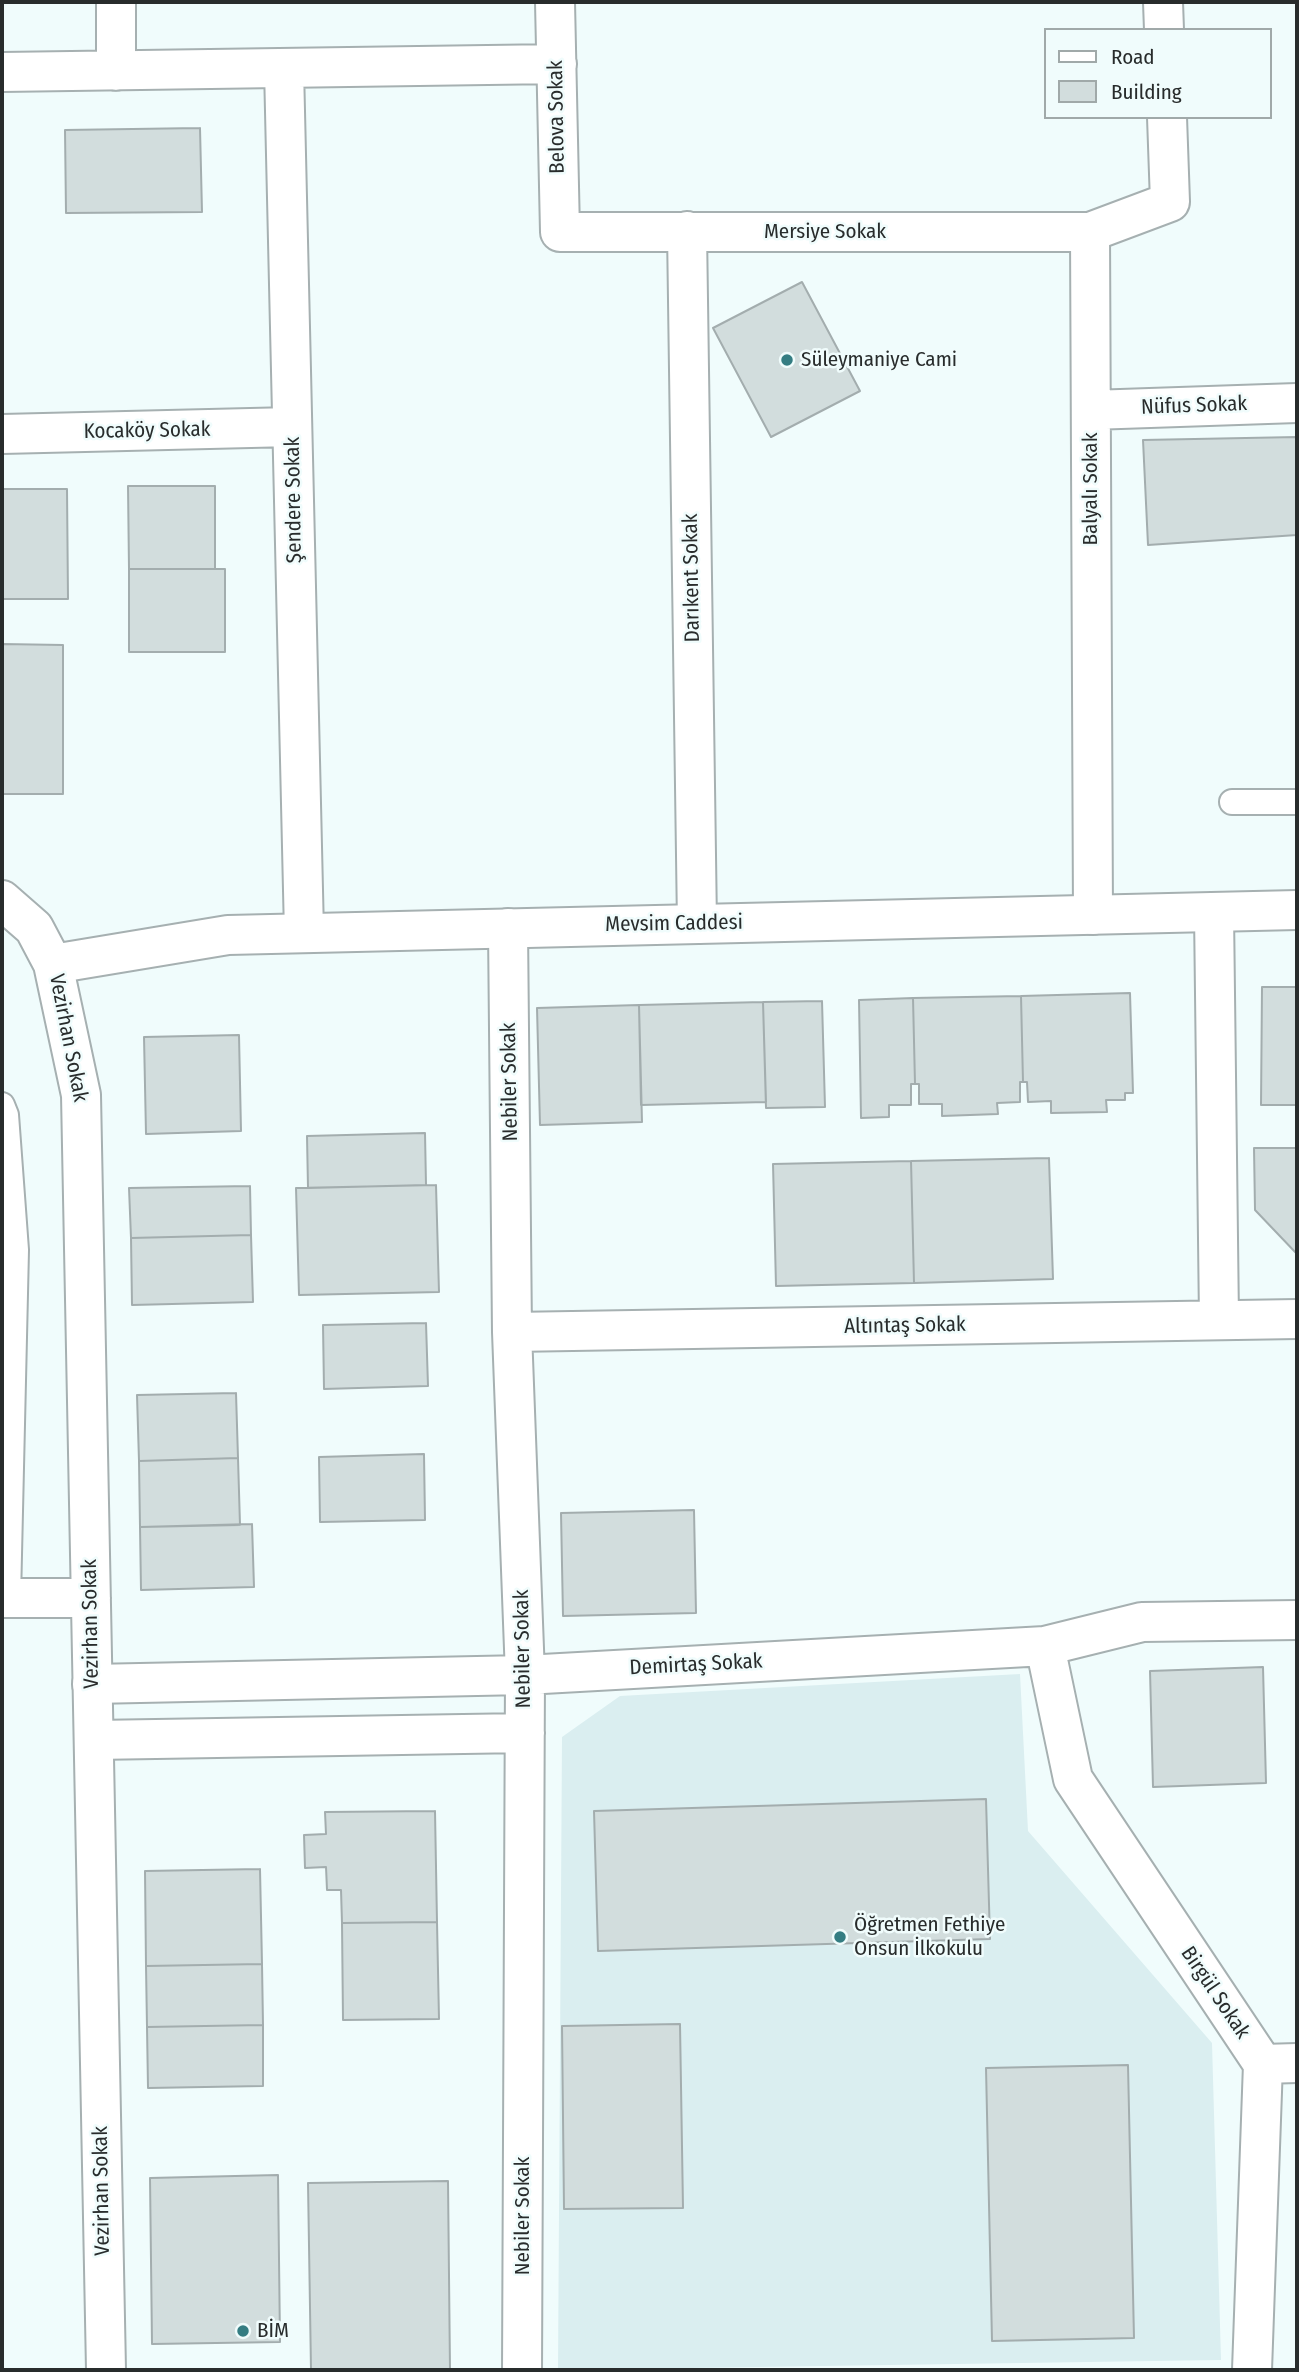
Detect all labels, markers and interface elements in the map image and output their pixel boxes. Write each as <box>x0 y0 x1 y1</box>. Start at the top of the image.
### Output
legend <box>1044 28 1271 119</box>
text: Road <box>1111 44 1155 70</box>
street label: Belova Sokak <box>543 60 571 174</box>
text: Building <box>1111 79 1182 105</box>
street label: Mersiye Sokak <box>764 219 886 245</box>
place label: Süleymaniye Cami <box>801 347 957 373</box>
marker: Süleymaniye Cami <box>779 352 795 368</box>
street label: Nüfus Sokak <box>1141 392 1247 420</box>
street label: Kocaköy Sokak <box>83 417 211 445</box>
street label: Balyalı Sokak <box>1078 433 1104 545</box>
street label: Şendere Sokak <box>280 437 308 563</box>
street label: Darıkent Sokak <box>678 513 706 643</box>
street label: Mevsim Caddesi <box>605 910 743 938</box>
street label: Vezirhan Sokak <box>43 972 93 1104</box>
street label: Nebiler Sokak <box>496 1022 524 1142</box>
street label: Altıntaş Sokak <box>844 1312 966 1340</box>
street label: Vezirhan Sokak <box>77 1559 105 1689</box>
street label: Nebiler Sokak <box>509 1589 537 1709</box>
street label: Demirtaş Sokak <box>629 1649 763 1681</box>
place label: Öğretmen Fethiye Onsun İlkokulu <box>854 1912 1005 1962</box>
marker: Öğretmen Fethiye Onsun İlkokulu <box>832 1929 848 1945</box>
street label: Birgül Sokak <box>1175 1942 1255 2044</box>
street label: Vezirhan Sokak <box>88 2126 116 2256</box>
street label: Nebiler Sokak <box>510 2157 536 2275</box>
place label: BİM <box>257 2318 289 2344</box>
marker: BİM <box>235 2323 251 2339</box>

